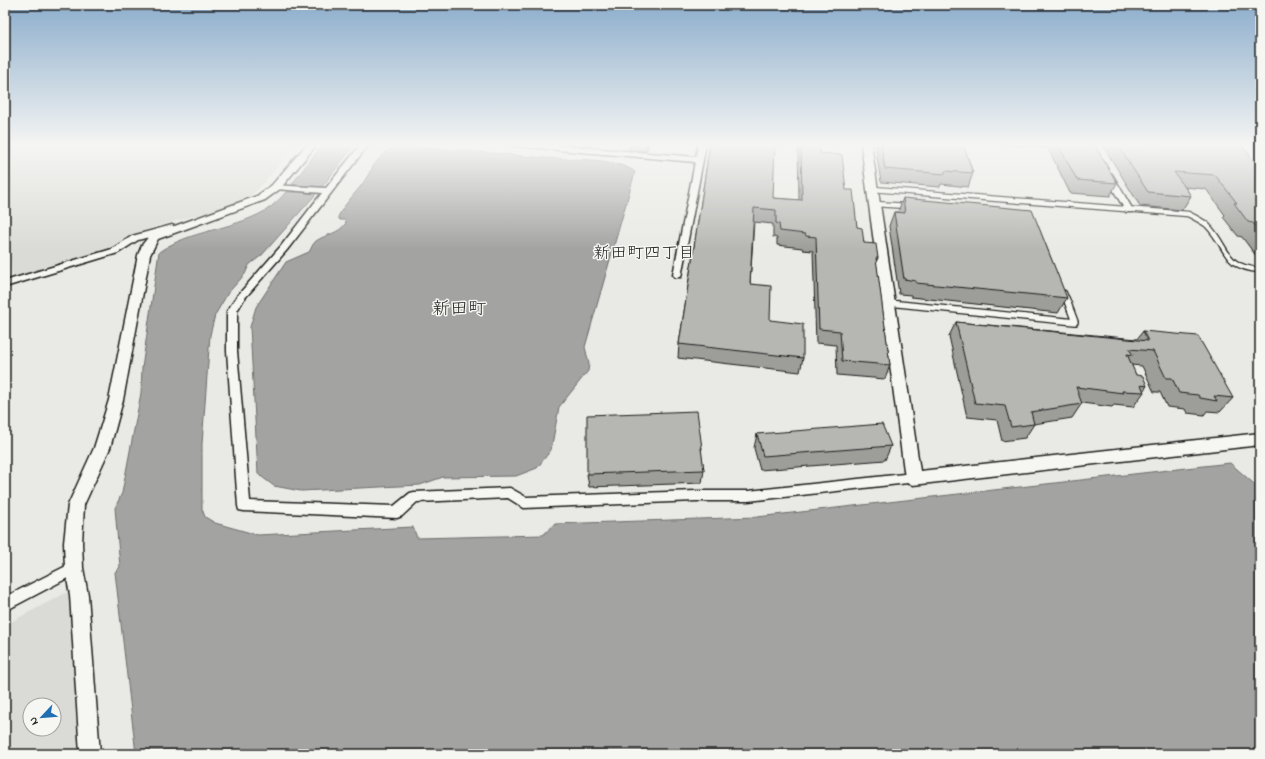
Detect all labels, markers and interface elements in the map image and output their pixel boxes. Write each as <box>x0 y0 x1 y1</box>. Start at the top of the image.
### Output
district label: 新田町四丁目 <box>593 241 695 266</box>
district label: 新田町 <box>432 297 486 323</box>
north arrow <box>22 697 62 737</box>
text: N <box>25 714 43 728</box>

